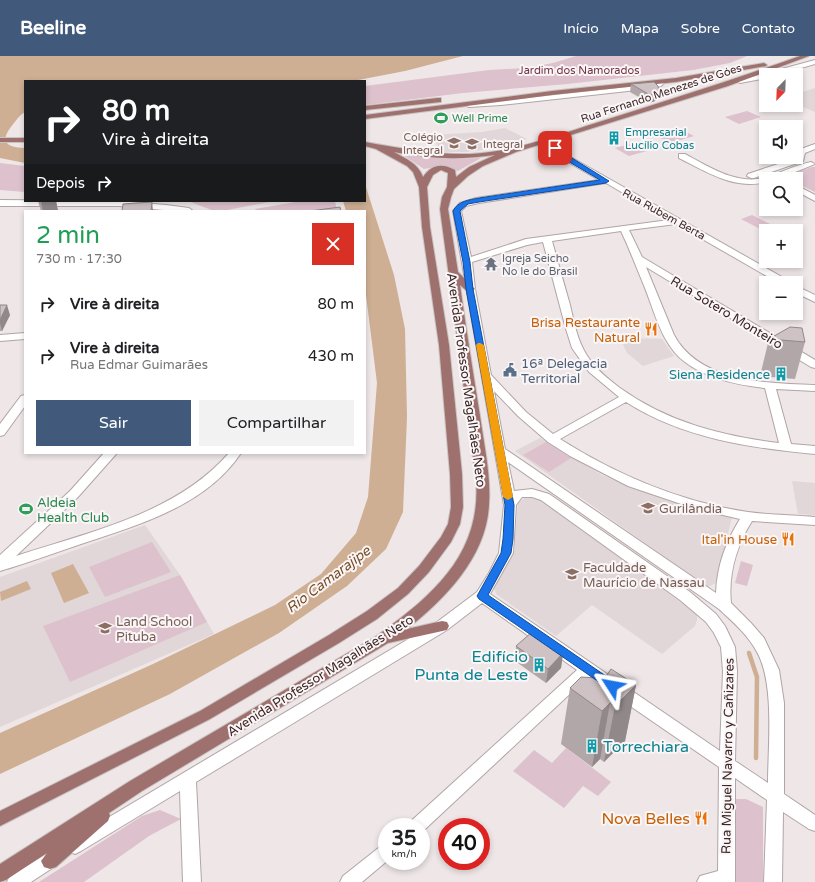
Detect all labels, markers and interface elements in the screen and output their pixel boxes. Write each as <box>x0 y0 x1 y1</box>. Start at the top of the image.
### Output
text: Beeline <box>20 17 86 39</box>
text: Início <box>563 20 599 37</box>
text: Mapa <box>621 20 659 37</box>
text: Sobre <box>681 20 720 37</box>
text: Contato <box>742 20 795 37</box>
street label: Rua Fernando Menezes de Góes <box>579 61 743 126</box>
park label: Jardim dos Namorados <box>519 64 639 77</box>
north arrow <box>759 68 803 112</box>
map controls <box>759 68 803 320</box>
text: 80 m <box>102 94 170 128</box>
icon: right <box>36 96 88 148</box>
sports icon: Well Prime <box>433 110 449 126</box>
place label: Well Prime <box>452 112 508 125</box>
button: sound <box>759 120 803 164</box>
place label: Empresarial Lucílio Cobas <box>625 126 694 152</box>
text: Vire à direita <box>102 128 209 150</box>
building icon: Empresarial Lucílio Cobas <box>606 130 622 146</box>
place label: Colégio Integral <box>403 131 443 157</box>
pin <box>538 131 572 165</box>
school or university icon: Colégio Integral <box>446 135 462 151</box>
school or university icon: Integral <box>464 136 480 152</box>
icon: arrive <box>544 137 566 159</box>
place label: Integral <box>483 138 523 151</box>
icon: right <box>93 172 115 194</box>
button: search <box>759 172 803 216</box>
text: Depois <box>36 174 85 192</box>
street label: Rua Rubem Berta <box>620 186 707 243</box>
text: 2 min <box>36 221 100 250</box>
button: close <box>312 223 354 265</box>
button: + <box>759 224 803 268</box>
text: 730 m · 17:30 <box>36 251 122 267</box>
place label: Igreja Seicho No Ie do Brasil <box>502 252 577 278</box>
temple icon: Igreja Seicho No Ie do Brasil <box>483 256 499 272</box>
street label: Avenida Professor Magalhães Neto <box>443 272 489 489</box>
street label: Rua Sotero Monteiro <box>667 273 786 353</box>
button: − <box>759 276 803 320</box>
icon: right <box>36 293 58 315</box>
text: Vire à direita <box>70 295 159 313</box>
text: 80 m <box>317 295 354 313</box>
place label: Brisa Restaurante Natural <box>531 315 640 346</box>
restaurant icon: Brisa Restaurante Natural <box>643 321 659 337</box>
text: Vire à direita <box>70 339 159 357</box>
icon: right <box>36 345 58 367</box>
text: 430 m <box>308 347 354 365</box>
place label: 16ª Delegacia Territorial <box>521 356 607 387</box>
text: Rua Edmar Guimarães <box>70 357 208 373</box>
public building icon: 16ª Delegacia Territorial <box>502 362 518 378</box>
building icon: Siena Residence <box>773 366 789 382</box>
place label: Siena Residence <box>669 367 770 383</box>
button: Sair <box>36 400 191 446</box>
button: Compartilhar <box>199 400 354 446</box>
place label: Aldeia Health Club <box>37 495 109 526</box>
school or university icon: Gurilândia <box>640 500 656 516</box>
sports icon: Aldeia Health Club <box>18 501 34 517</box>
place label: Gurilândia <box>659 501 722 517</box>
restaurant icon: Ital'in House <box>780 531 796 547</box>
place label: Ital'in House <box>701 532 777 548</box>
water label: Rio Camarajipe <box>283 542 375 617</box>
place label: Faculdade Maurício de Nassau <box>583 560 705 591</box>
school or university icon: Faculdade Maurício de Nassau <box>564 566 580 582</box>
street label: Avenida Professor Magalhães Neto <box>224 612 417 740</box>
place label: Land School Pituba <box>116 614 192 645</box>
school or university icon: Land School Pituba <box>97 620 113 636</box>
place label: Edifício Punta de Leste <box>415 647 528 685</box>
building icon: Edifício Punta de Leste <box>531 657 547 673</box>
street label: Rua Miguel Navarro y Cañizares <box>718 658 738 854</box>
position arrow <box>591 665 633 707</box>
place label: Torrechiara <box>603 737 689 757</box>
building icon: Torrechiara <box>584 738 600 754</box>
place label: Nova Belles <box>601 809 690 829</box>
restaurant icon: Nova Belles <box>693 810 709 826</box>
speed limit sign: 40 <box>438 818 490 870</box>
text: 35 <box>391 827 417 851</box>
text: km/h <box>391 848 417 860</box>

